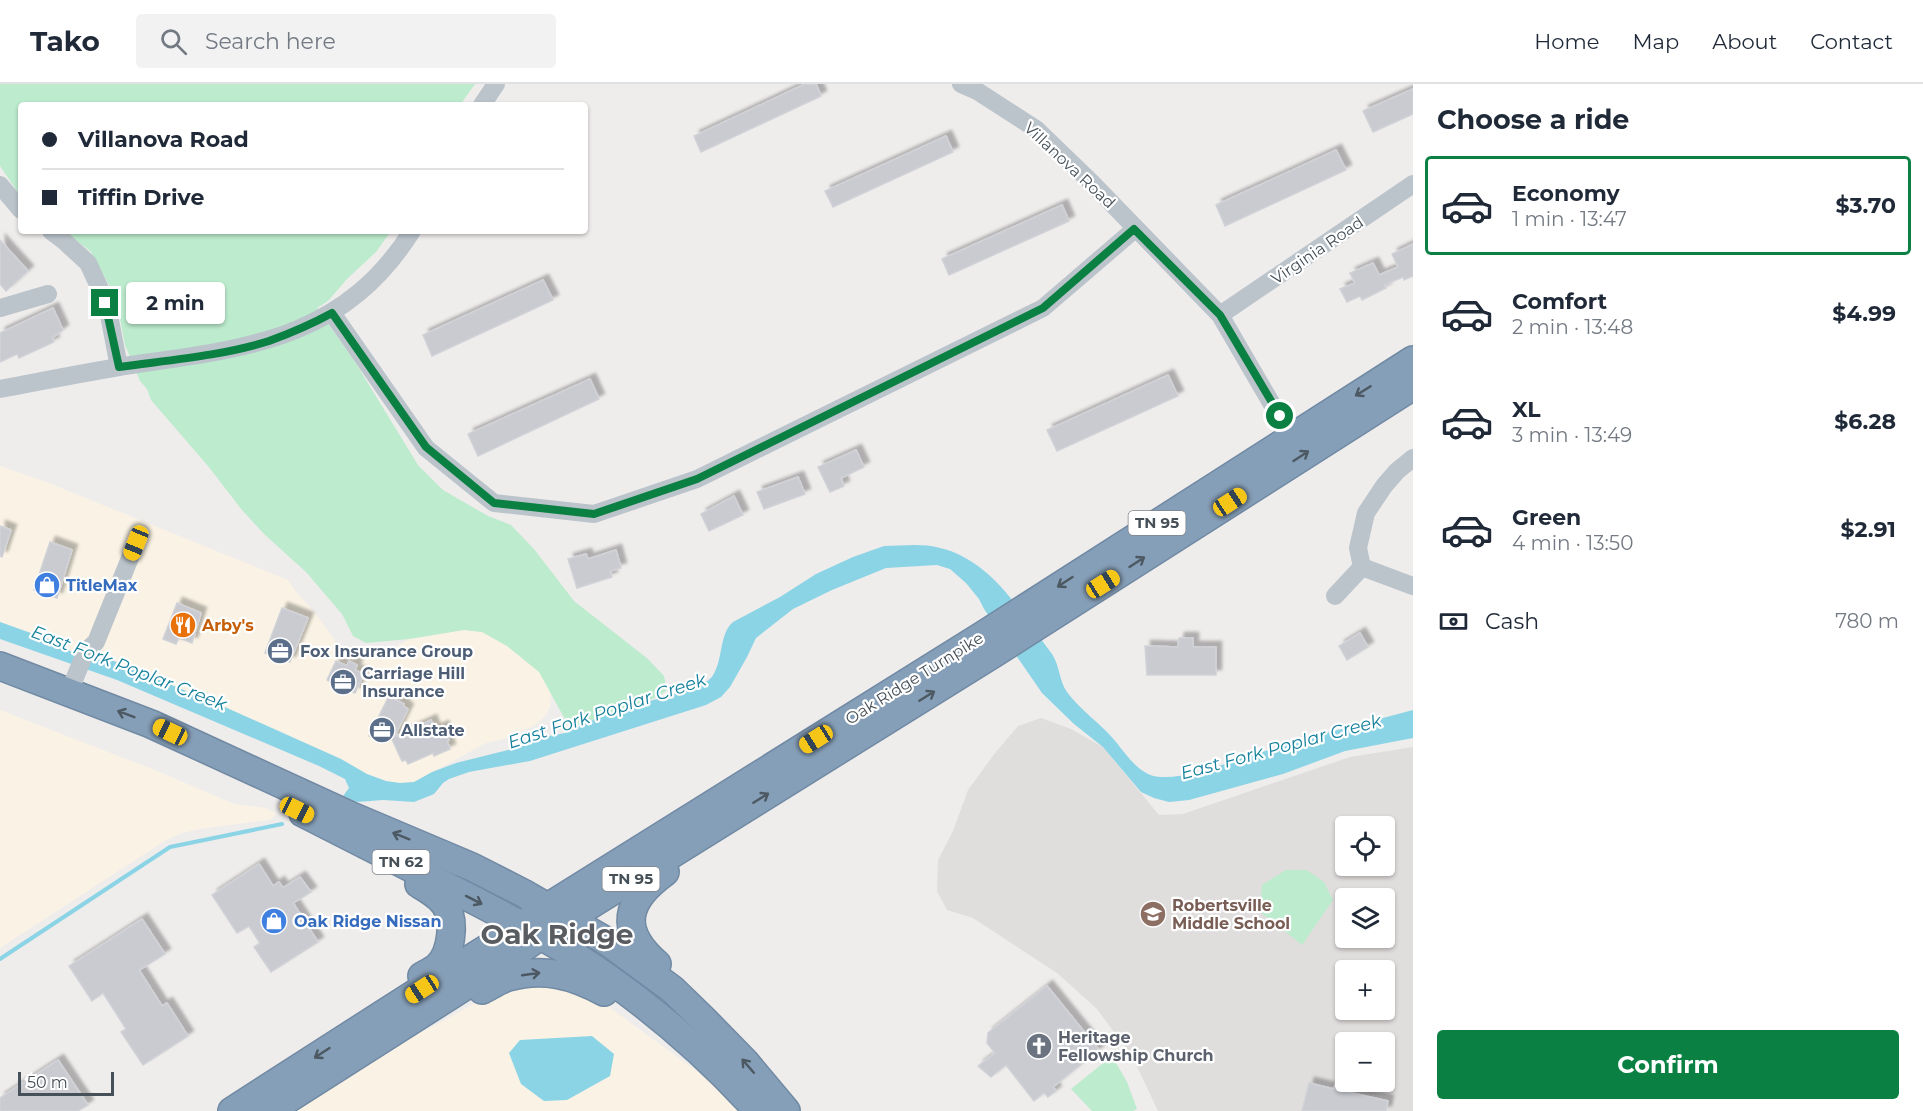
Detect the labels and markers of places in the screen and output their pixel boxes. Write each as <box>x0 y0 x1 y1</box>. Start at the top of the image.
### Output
shop icon: TitleMax <box>32 570 62 600</box>
place label: TitleMax <box>66 576 138 595</box>
restaurant icon: Arby's <box>168 610 198 640</box>
place label: Arby's <box>201 616 254 635</box>
office icon: Fox Insurance Group <box>265 636 295 666</box>
place label: Fox Insurance Group <box>300 642 473 661</box>
place label: Carriage Hill Insurance <box>362 664 465 701</box>
office icon: Carriage Hill Insurance <box>328 667 358 697</box>
office icon: Allstate <box>367 715 397 745</box>
place label: Allstate <box>400 721 465 740</box>
place label: Robertsville Middle School <box>1172 896 1290 933</box>
school or university icon: Robertsville Middle School <box>1138 899 1168 929</box>
shop icon: Oak Ridge Nissan <box>259 906 289 936</box>
place label: Oak Ridge Nissan <box>294 912 442 931</box>
place label: Heritage Fellowship Church <box>1058 1028 1214 1065</box>
church icon: Heritage Fellowship Church <box>1024 1031 1054 1061</box>

